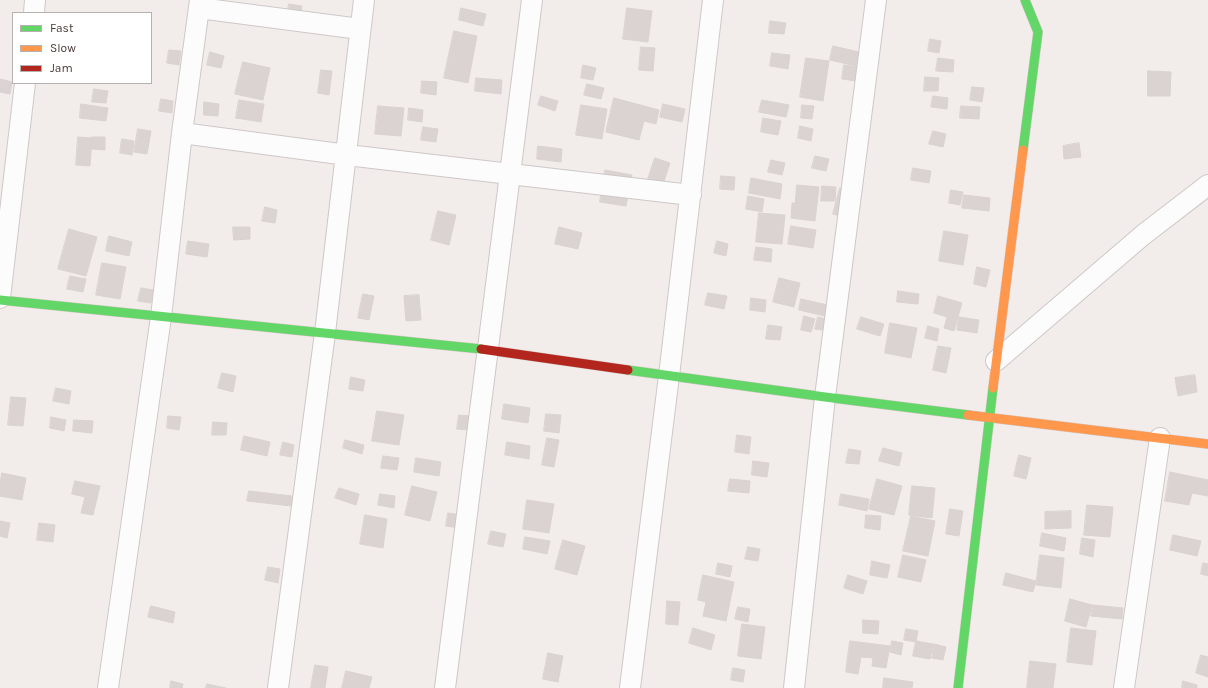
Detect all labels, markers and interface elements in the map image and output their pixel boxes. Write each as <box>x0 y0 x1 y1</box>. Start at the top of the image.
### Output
legend <box>12 12 152 84</box>
text: Fast <box>50 21 73 35</box>
text: Slow <box>50 41 76 55</box>
text: Jam <box>50 61 73 75</box>

